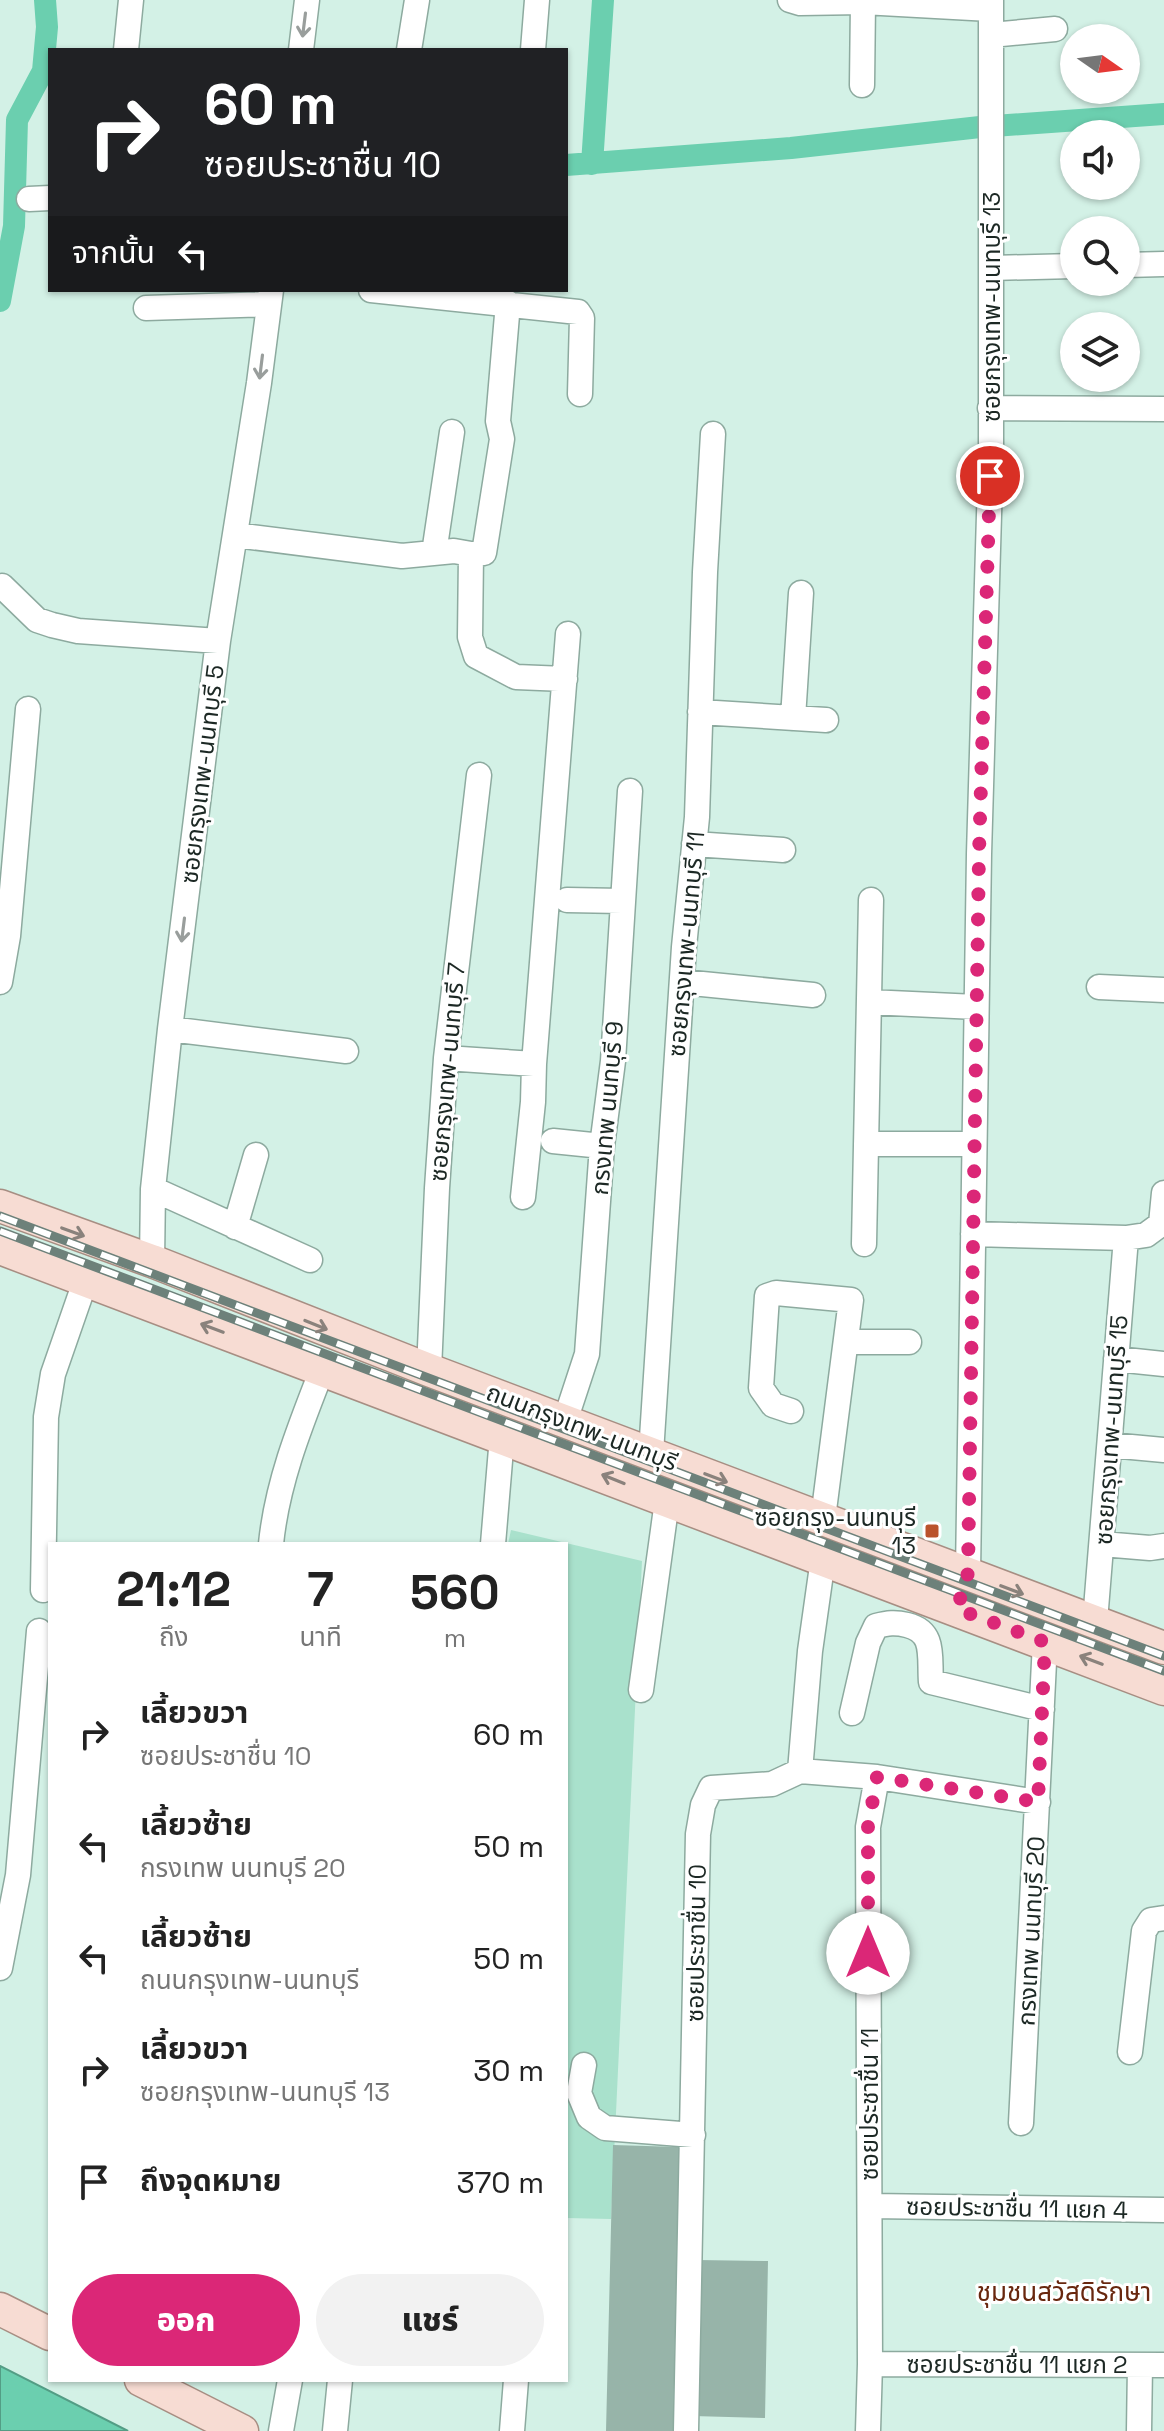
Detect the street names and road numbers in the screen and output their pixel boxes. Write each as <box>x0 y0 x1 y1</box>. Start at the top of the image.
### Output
street label: ซอยกรุงเทพ-นนทบุรี 13 <box>976 192 1007 422</box>
street label: ซอยกรุงเทพ-นนทบุรี 5 <box>173 663 231 885</box>
street label: ซอยกรุงเทพ-นนทบุรี 11 <box>661 830 711 1058</box>
street label: ซอยกรุงเทพ-นนทบุรี 7 <box>422 961 472 1183</box>
street label: กรงเทพ นนทบุรี 9 <box>584 1020 630 1196</box>
street label: ซอยกรุงเทพ-นนทบุรี 15 <box>1087 1314 1135 1546</box>
street label: ถนนกรุงเทพ-นนทบุรี <box>482 1376 682 1478</box>
street label: กรงเทพ นนทบุรี 20 <box>1011 1835 1051 2027</box>
street label: ซอยประชาชื่น 10 <box>678 1864 713 2022</box>
street label: ซอยประชาชื่น 11 <box>853 2028 885 2180</box>
street label: ซอยประชาชื่น 11 แยก 4 <box>906 2190 1128 2225</box>
street label: ซอยประชาชื่น 11 แยก 2 <box>906 2348 1128 2380</box>

